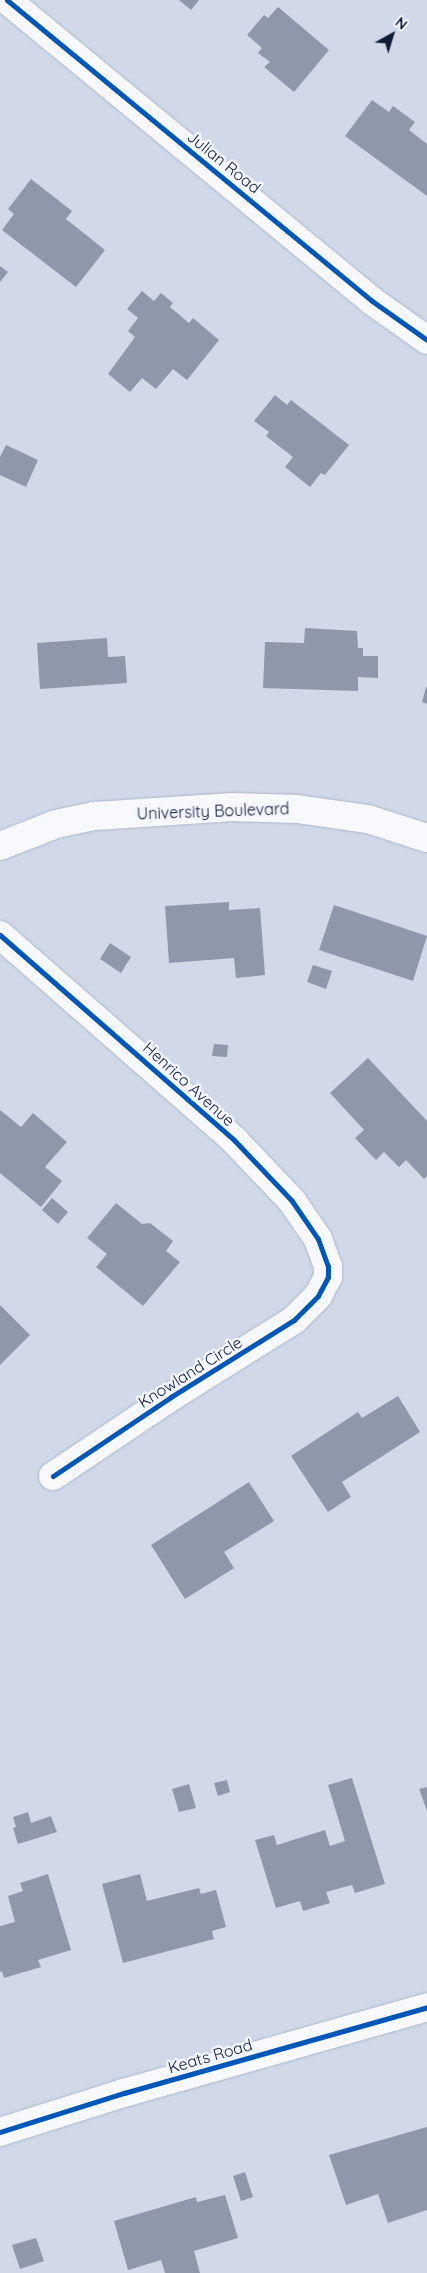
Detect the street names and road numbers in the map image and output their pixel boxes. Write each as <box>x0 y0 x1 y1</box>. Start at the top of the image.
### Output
street label: Julian Road <box>184 127 264 197</box>
street label: University Boulevard <box>136 799 290 823</box>
street label: Henrico Avenue <box>139 1038 239 1130</box>
street label: Knowland Circle <box>135 1332 245 1412</box>
street label: Keats Road <box>166 2035 254 2077</box>

